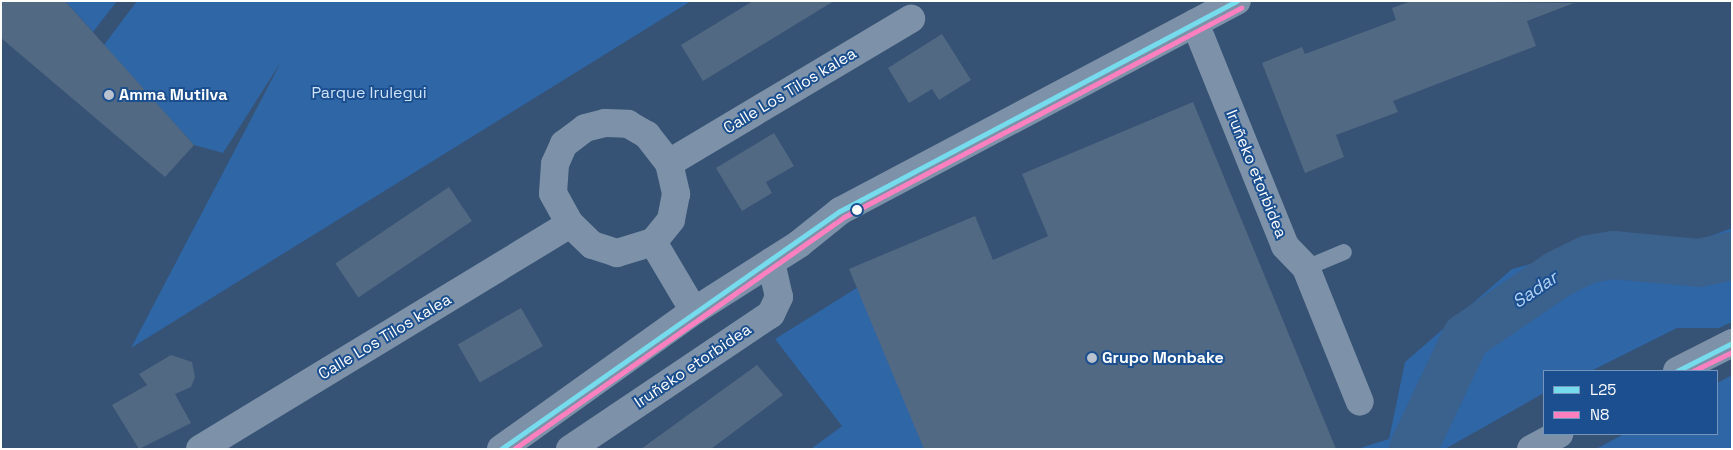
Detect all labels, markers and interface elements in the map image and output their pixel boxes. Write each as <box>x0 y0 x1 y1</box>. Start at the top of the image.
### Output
street label: Calle Los Tilos kalea <box>720 44 860 138</box>
park label: Parque Irulegui <box>311 83 427 103</box>
place label: Amma Mutilva <box>119 85 227 105</box>
marker: Amma Mutilva <box>103 89 115 101</box>
street label: Iruñeko etorbidea <box>1222 107 1290 241</box>
unlabelled marker <box>852 205 862 215</box>
water label: Sadar <box>1508 267 1562 313</box>
street label: Calle Los Tilos kalea <box>315 290 455 384</box>
street label: Iruñeko etorbidea <box>631 320 755 412</box>
place label: Grupo Monbake <box>1102 348 1224 368</box>
marker: Grupo Monbake <box>1086 352 1098 364</box>
legend <box>1543 370 1718 435</box>
text: L25 <box>1590 380 1616 399</box>
text: N8 <box>1590 405 1609 424</box>

